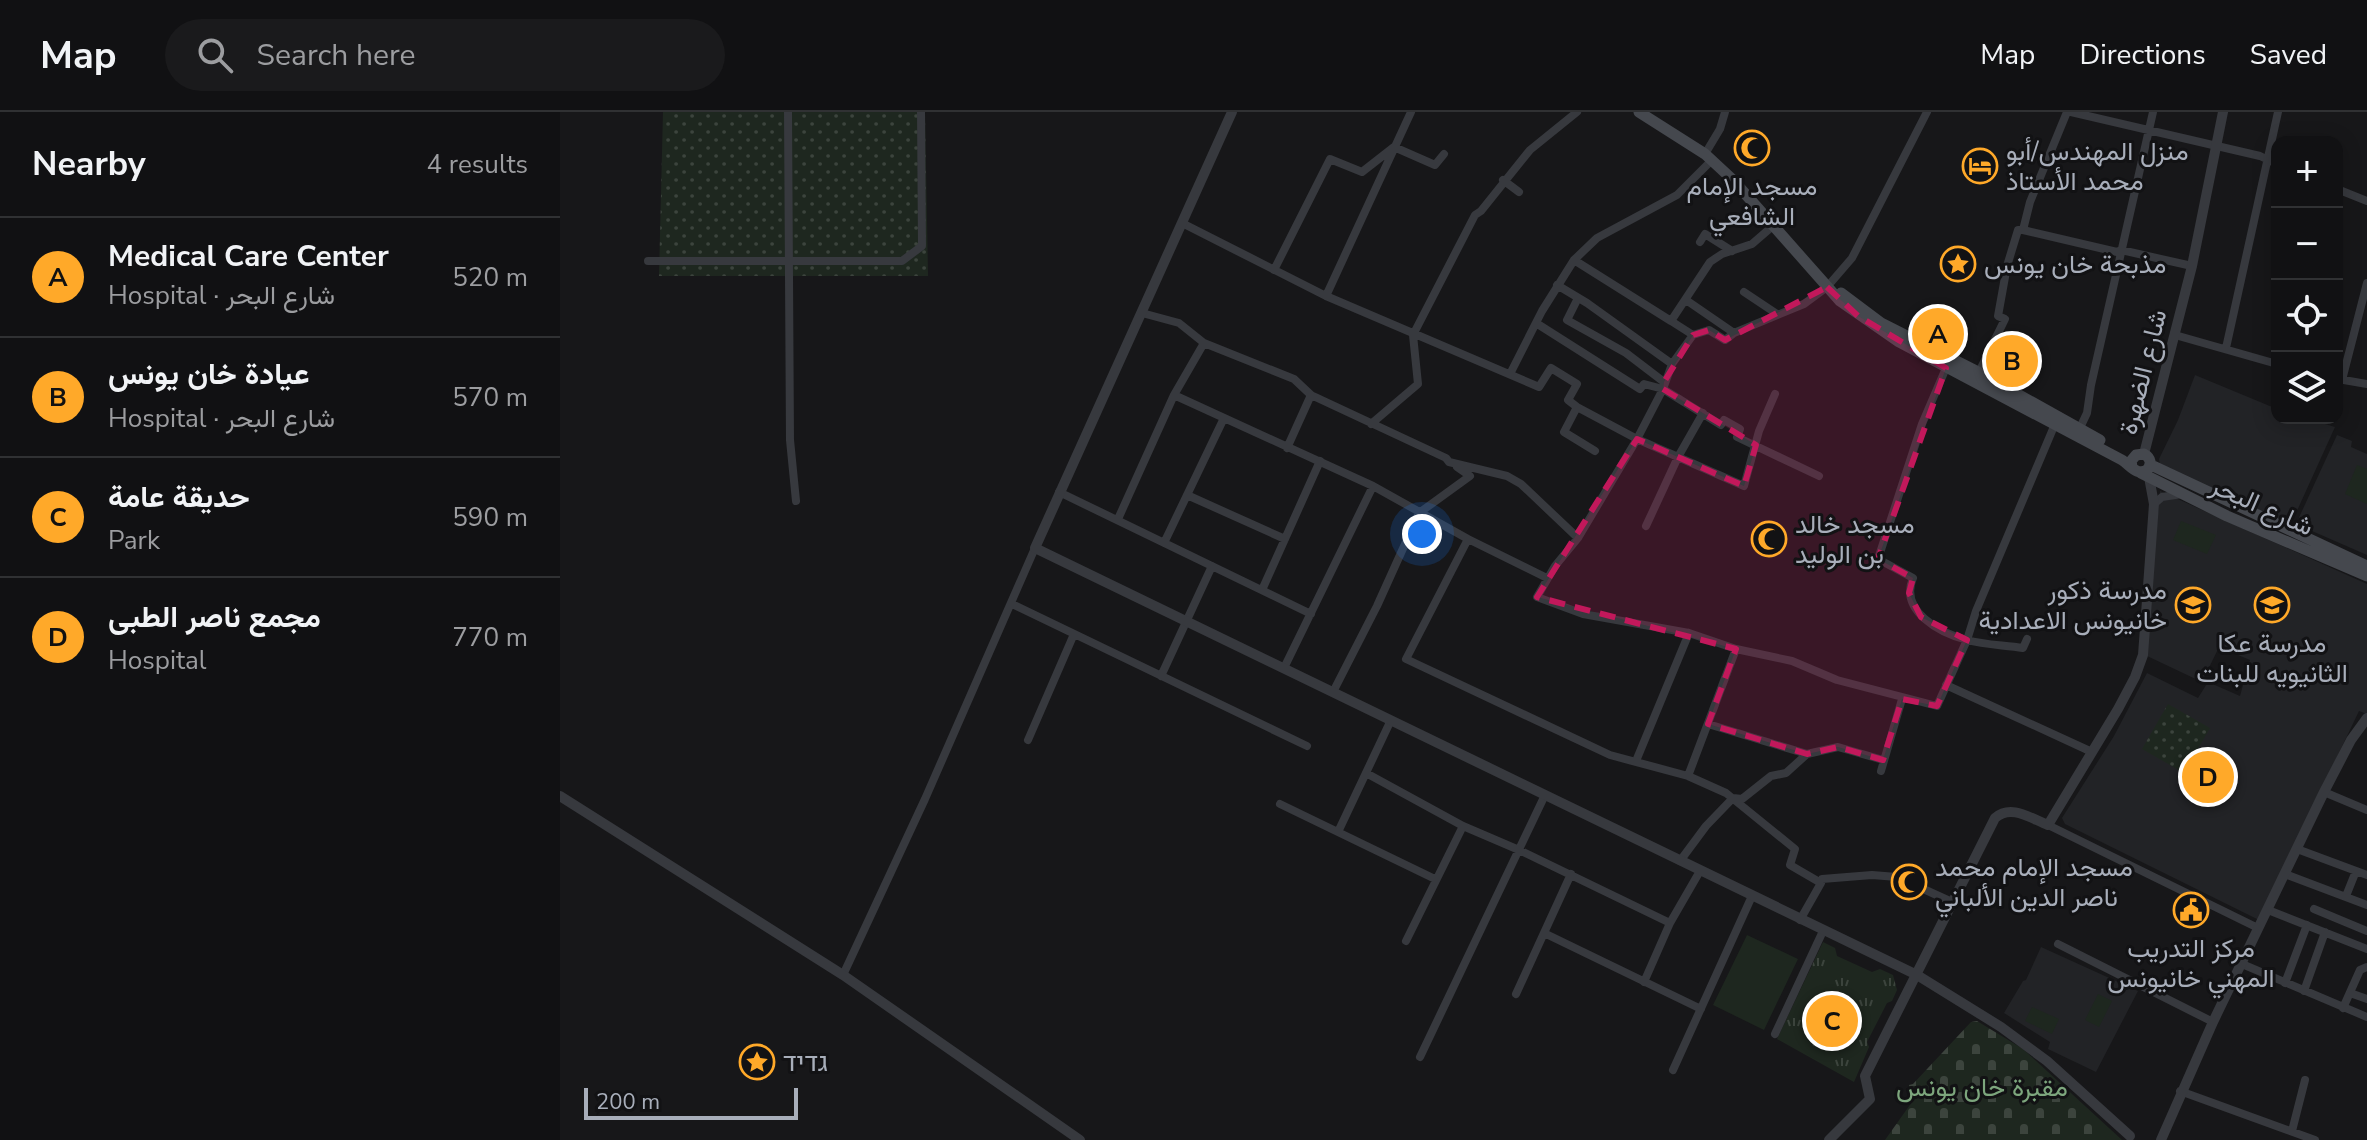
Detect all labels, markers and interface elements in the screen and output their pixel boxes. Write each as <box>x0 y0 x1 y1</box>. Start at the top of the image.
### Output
search box <box>165 19 725 91</box>
text: Map <box>40 30 117 81</box>
icon: search <box>193 33 237 77</box>
text: Search here <box>257 35 416 76</box>
text: Map <box>1980 36 2035 74</box>
text: Directions <box>2079 36 2206 74</box>
text: Saved <box>2250 36 2327 74</box>
mosque icon: مسجد الإمام الشافعي <box>1733 129 1771 167</box>
place label: منزل المهندس/أبو محمد الأستاذ <box>2006 134 2189 199</box>
map controls <box>2271 136 2343 424</box>
button: + <box>2271 136 2343 208</box>
text: Nearby <box>32 141 146 187</box>
text: 4 results <box>427 147 528 182</box>
hotel icon: منزل المهندس/أبو محمد الأستاذ <box>1961 147 1999 185</box>
place label: مسجد الإمام الشافعي <box>1687 169 1817 237</box>
button: − <box>2271 208 2343 280</box>
text: Medical Care Center <box>108 236 389 277</box>
place icon: مذبحة خان يونس <box>1939 245 1977 283</box>
place label: مذبحة خان يونس <box>1984 247 2166 282</box>
text: A <box>48 260 68 295</box>
text: 520 m <box>452 260 528 295</box>
text: Hospital · شارع البحر <box>108 278 335 313</box>
button: locate <box>2271 280 2343 352</box>
pin: A <box>1912 304 1964 364</box>
street label: شارع الضهرة <box>2111 306 2175 438</box>
pin: B <box>1986 331 2038 391</box>
button: layers <box>2271 352 2343 424</box>
text: عيادة خان يونس <box>108 354 309 395</box>
text: B <box>49 380 67 415</box>
text: 570 m <box>452 380 528 415</box>
text: Hospital · شارع البحر <box>108 401 335 436</box>
street label: شارع البحر <box>2204 467 2319 544</box>
text: حديقة عامة <box>108 477 250 518</box>
text: C <box>49 500 67 535</box>
text: 590 m <box>452 500 528 535</box>
place label: مسجد خالد بن الوليد <box>1795 507 1915 572</box>
your location <box>1402 514 1442 554</box>
mosque icon: مسجد خالد بن الوليد <box>1750 520 1788 558</box>
text: Park <box>108 523 160 558</box>
place label: مدرسة ذكور خانيونس الاعدادية <box>1978 573 2167 638</box>
school or university icon: مدرسة ذكور خانيونس الاعدادية <box>2174 586 2212 624</box>
school or university icon: مدرسة عكا الثانيويه للبنات <box>2253 586 2291 624</box>
text: مجمع ناصر الطبى <box>108 597 321 638</box>
text: D <box>48 620 68 655</box>
text: 770 m <box>452 620 528 655</box>
place label: مدرسة عكا الثانيويه للبنات <box>2196 626 2348 691</box>
text: Hospital <box>108 643 207 678</box>
pin: D <box>2182 747 2234 807</box>
place label: مسجد الإمام محمد ناصر الدين الألباني <box>1935 850 2133 918</box>
mosque icon: مسجد الإمام محمد ناصر الدين الألباني <box>1890 863 1928 901</box>
public building icon: مركز التدريب المهني خانيونس <box>2172 891 2210 929</box>
place label: مركز التدريب المهني خانيونس <box>2107 931 2275 999</box>
pin: C <box>1806 991 1858 1051</box>
place icon: גדיד <box>738 1043 776 1081</box>
place label: גדיד <box>783 1045 828 1080</box>
park label: مقبرة خان يونس <box>1896 1070 2068 1105</box>
scale bar <box>584 1084 798 1120</box>
text: 200 m <box>596 1087 660 1117</box>

